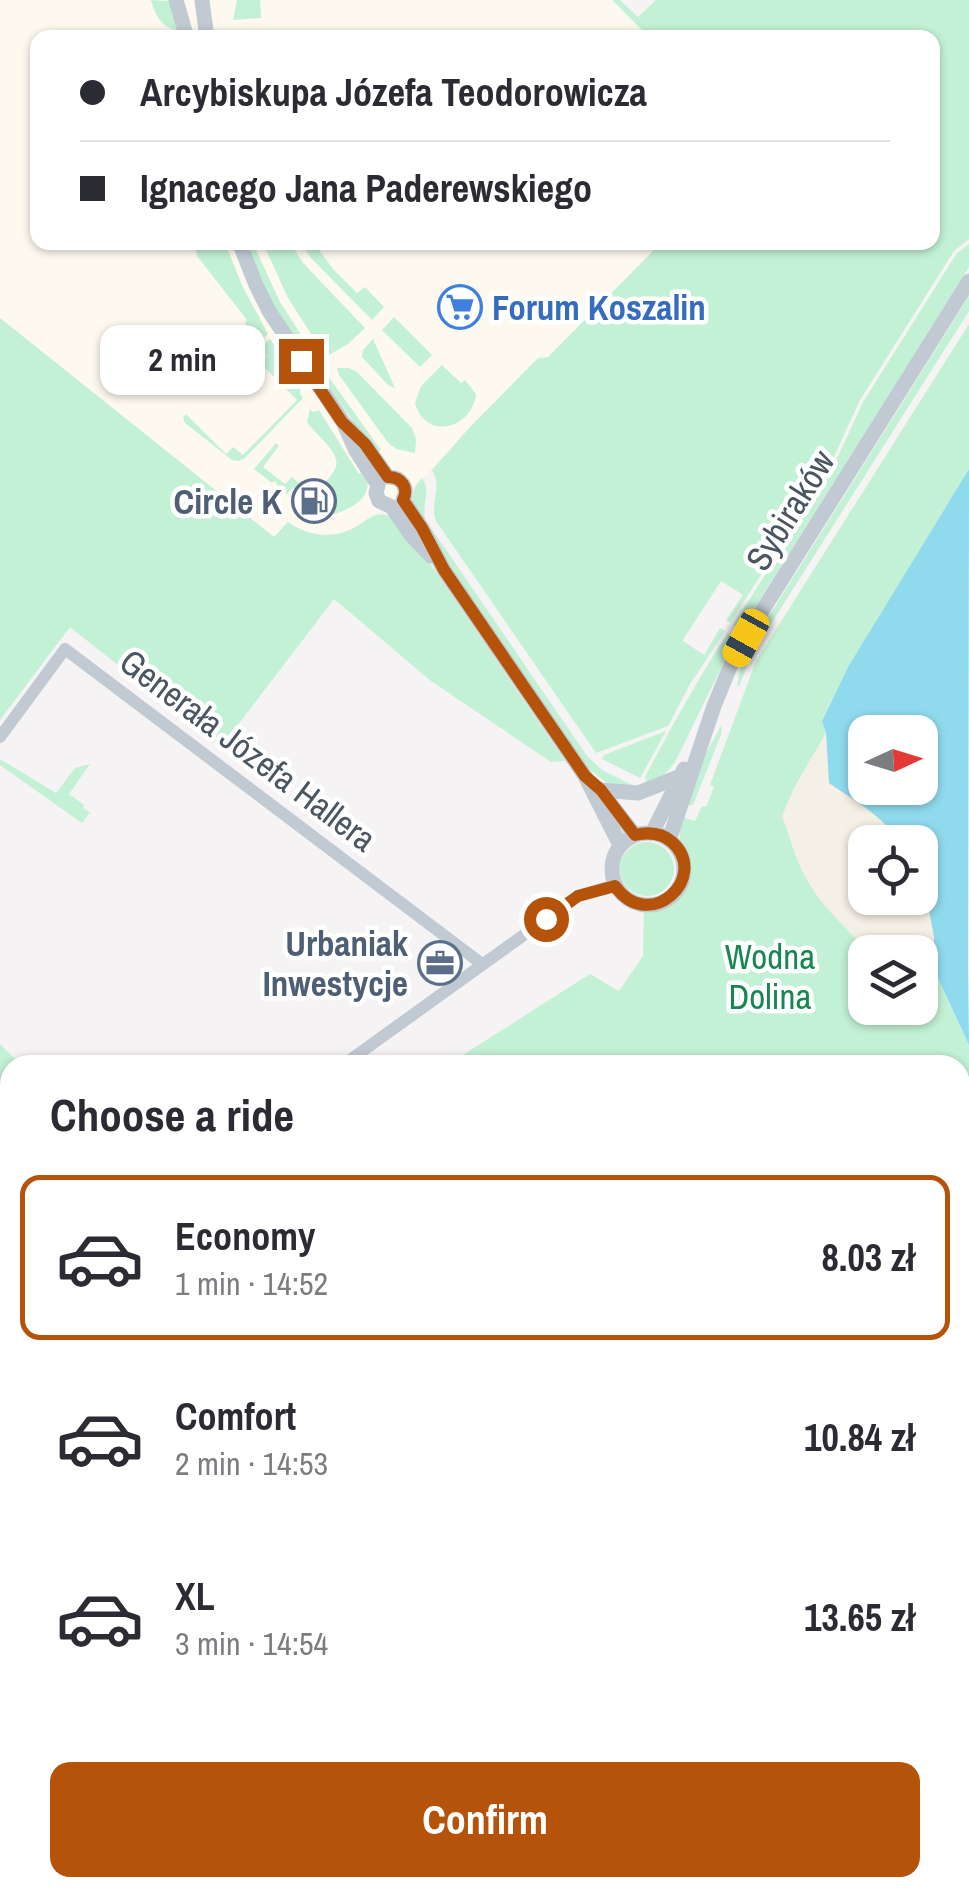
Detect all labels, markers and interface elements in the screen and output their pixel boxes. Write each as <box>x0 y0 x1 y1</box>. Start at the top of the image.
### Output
text: Arcybiskupa Józefa Teodorowicza <box>140 67 647 118</box>
text: Ignacego Jana Paderewskiego <box>140 163 592 214</box>
supermarket icon: Forum Koszalin <box>437 284 483 330</box>
place label: Forum Koszalin <box>492 284 706 331</box>
callout: 2 min <box>101 326 266 396</box>
text: 2 min <box>148 338 217 381</box>
route end <box>279 339 324 384</box>
street label: Sybiraków <box>735 441 846 579</box>
place label: Circle K <box>174 478 282 525</box>
fuel station icon: Circle K <box>291 478 337 524</box>
car <box>718 604 774 672</box>
street label: Generała Józefa Hallera <box>110 638 386 862</box>
north arrow <box>848 715 938 805</box>
map controls <box>848 715 938 1025</box>
button: locate <box>848 825 938 915</box>
route start <box>524 897 569 942</box>
place label: Urbaniak Inwestycje <box>263 920 408 1007</box>
park label: Wodna Dolina <box>725 933 815 1020</box>
button: layers <box>848 935 938 1025</box>
office icon: Urbaniak Inwestycje <box>417 940 463 986</box>
text: Choose a ride <box>50 1084 294 1145</box>
text: Economy <box>175 1211 315 1262</box>
icon: car <box>55 1213 145 1303</box>
text: 8.03 zł <box>821 1232 915 1283</box>
text: 1 min · 14:52 <box>175 1262 328 1305</box>
text: Comfort <box>175 1391 296 1442</box>
icon: car <box>55 1393 145 1483</box>
text: 10.84 zł <box>804 1412 915 1463</box>
text: 2 min · 14:53 <box>175 1442 328 1485</box>
text: XL <box>175 1571 215 1622</box>
icon: car <box>55 1573 145 1663</box>
text: 13.65 zł <box>804 1592 915 1643</box>
text: 3 min · 14:54 <box>175 1622 328 1665</box>
button: Confirm <box>50 1762 920 1877</box>

